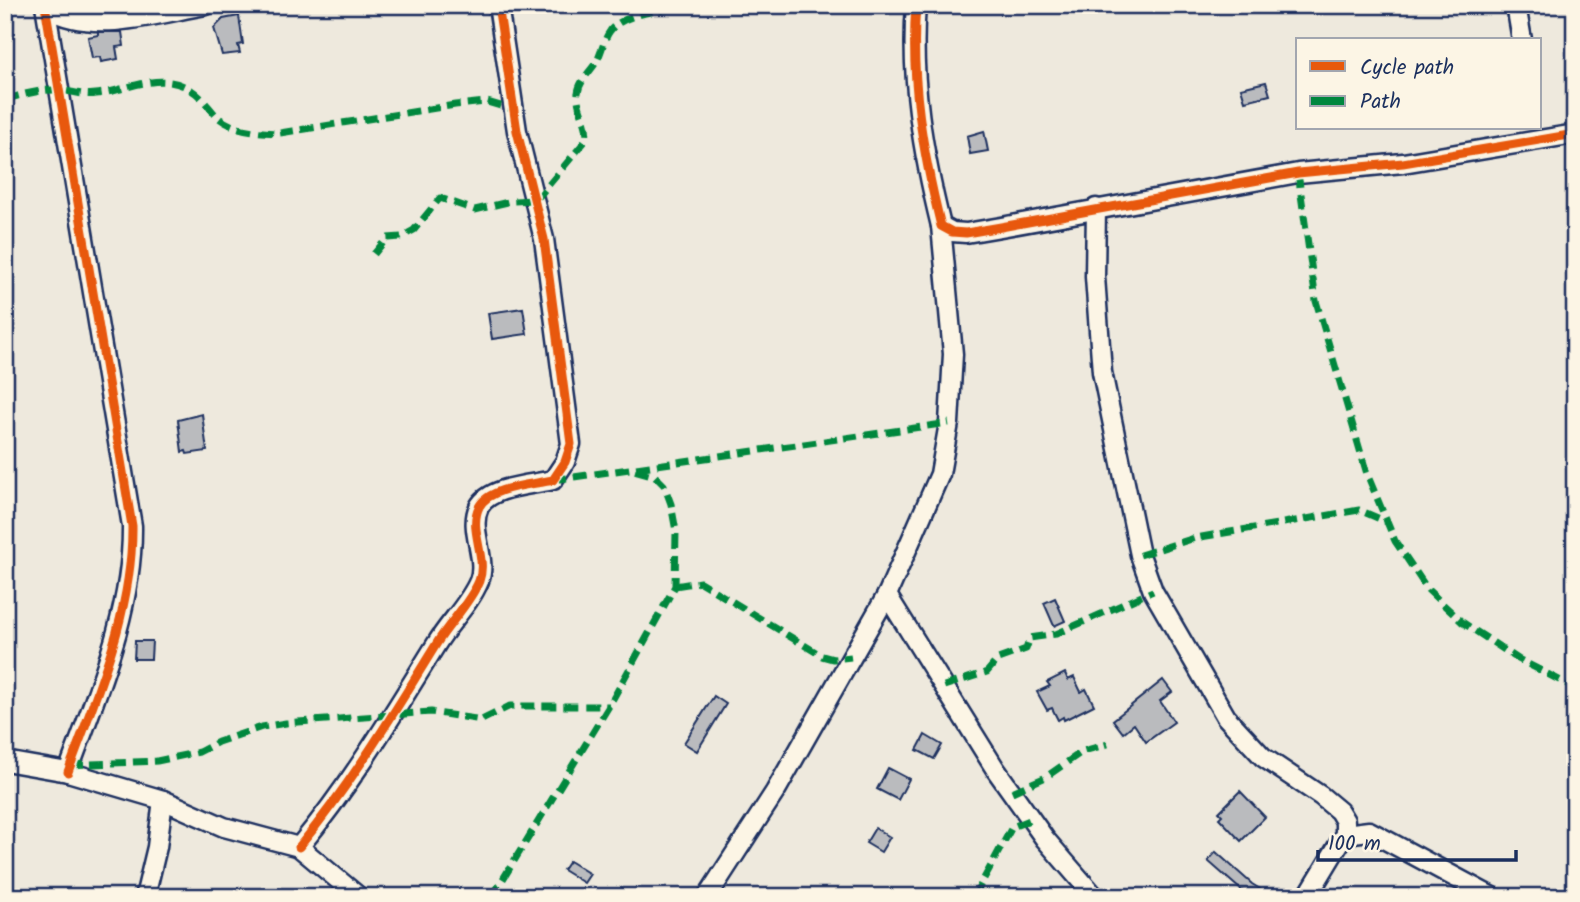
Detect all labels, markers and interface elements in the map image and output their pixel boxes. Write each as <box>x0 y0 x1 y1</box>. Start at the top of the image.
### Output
legend <box>1296 38 1542 130</box>
text: Cycle path <box>1360 52 1454 85</box>
text: Path <box>1360 86 1401 119</box>
scale bar <box>1318 818 1515 862</box>
text: 100 m <box>1328 828 1381 861</box>

